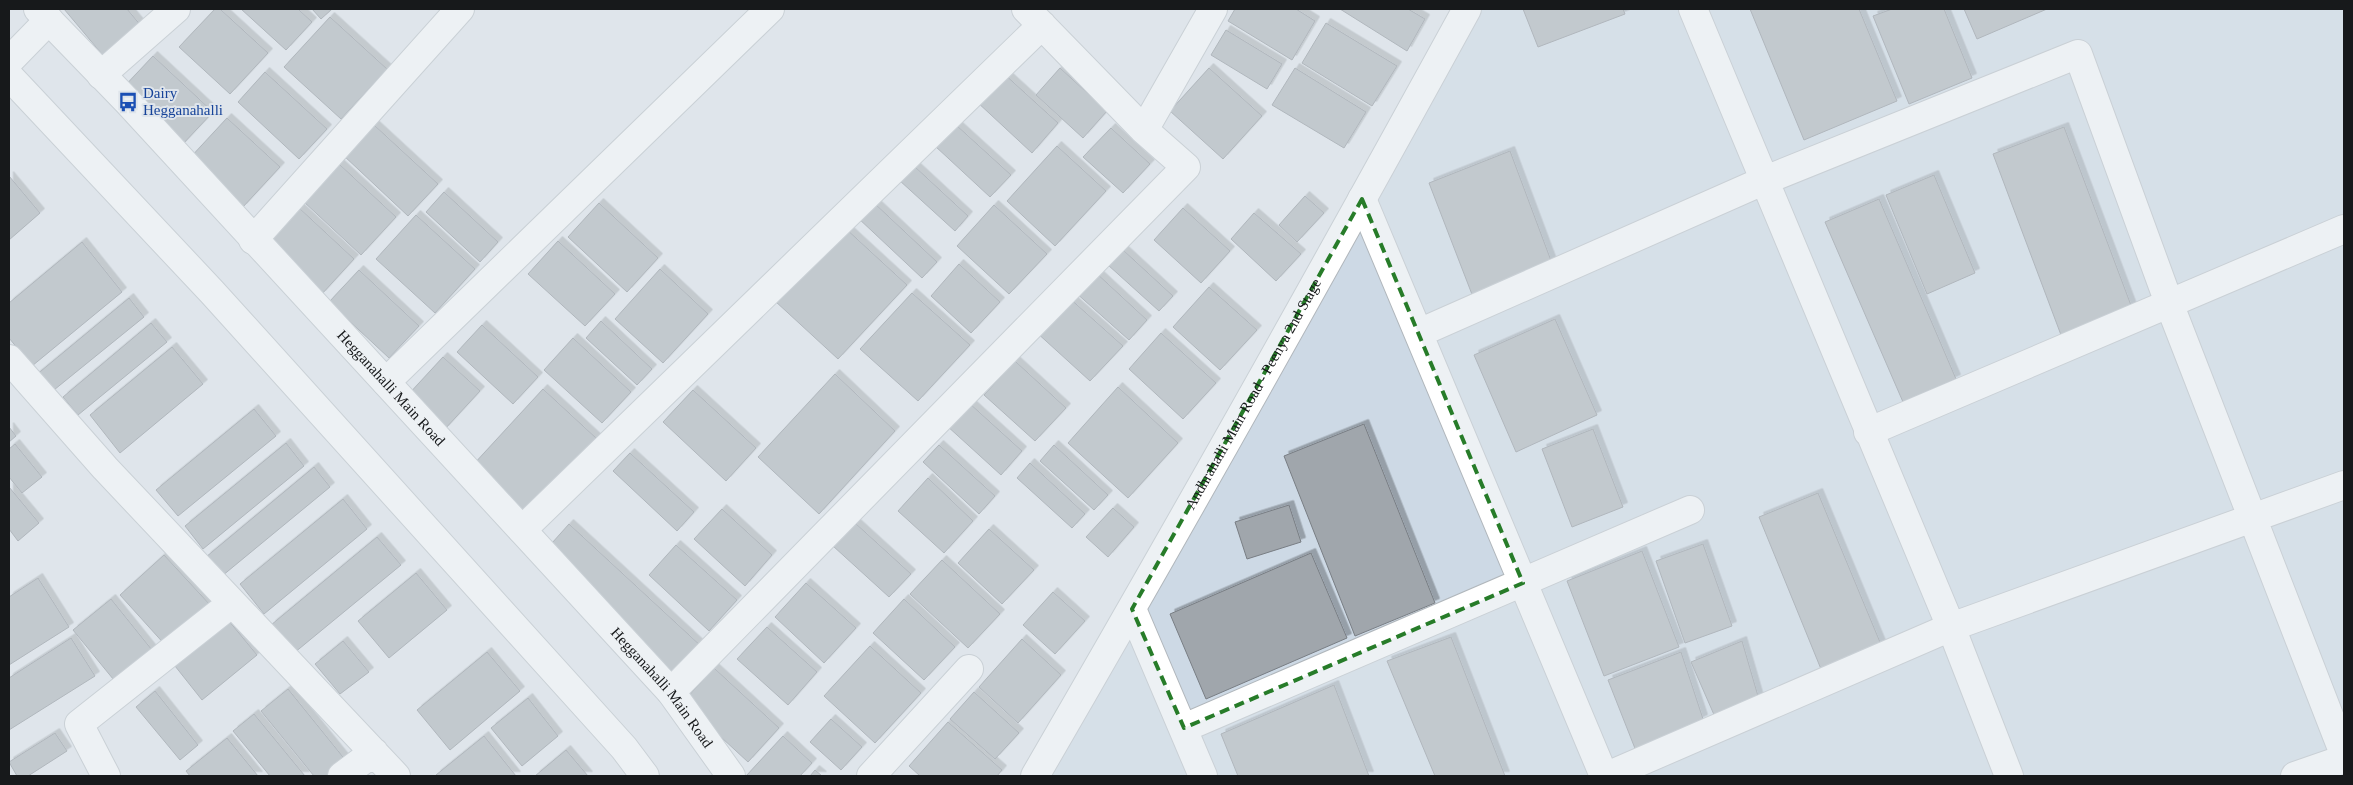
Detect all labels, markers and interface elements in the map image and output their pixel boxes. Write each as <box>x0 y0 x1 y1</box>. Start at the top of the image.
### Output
place label: Dairy Hegganahalli <box>143 85 223 118</box>
bus stop icon: Dairy Hegganahalli <box>117 91 139 113</box>
street label: Andhrahalli Main Road - Peenya 2nd Stage <box>1182 276 1324 512</box>
street label: Hegganahalli Main Road <box>334 327 448 449</box>
street label: Hegganahalli Main Road <box>608 624 716 751</box>

